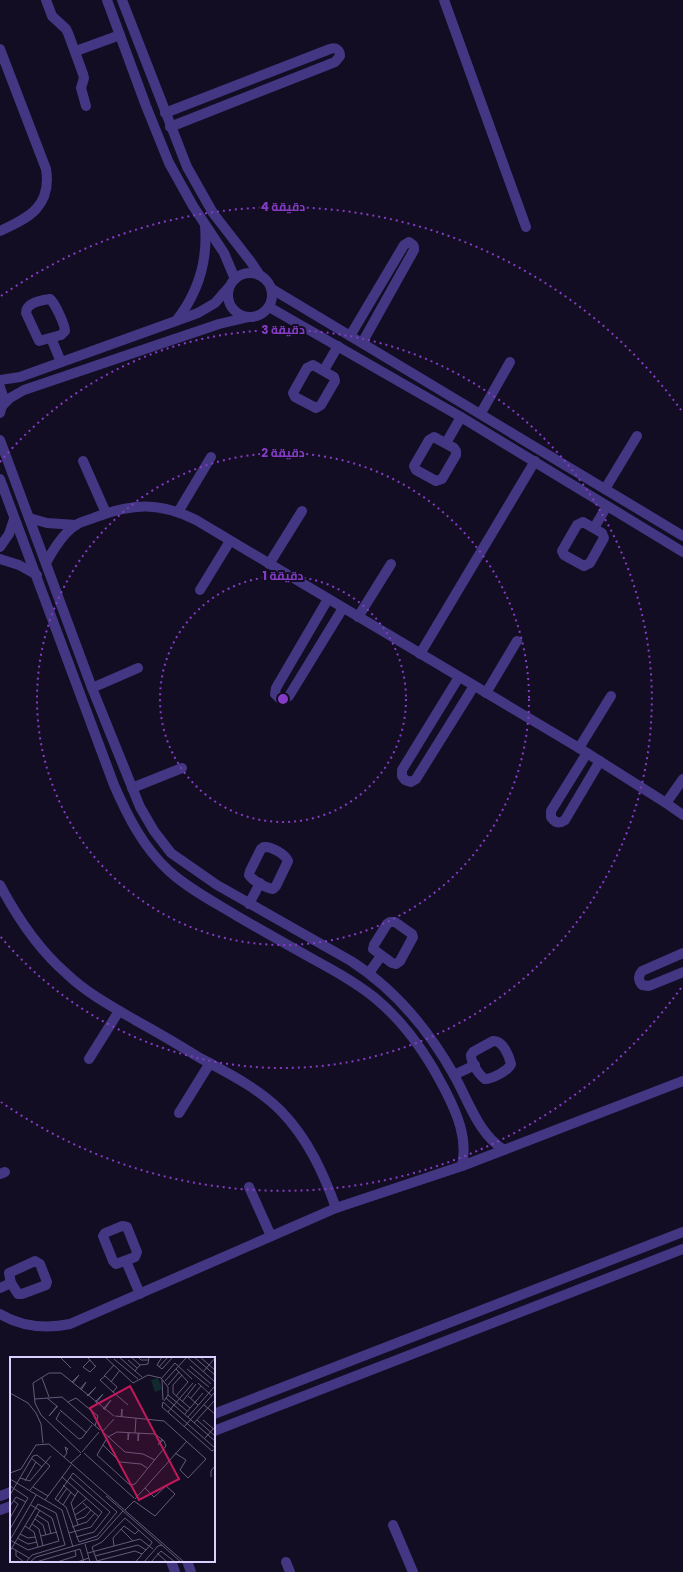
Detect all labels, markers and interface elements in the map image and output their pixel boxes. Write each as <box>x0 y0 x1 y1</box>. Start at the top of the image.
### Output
text: 4 دقيقة <box>261 198 305 215</box>
text: 3 دقيقة <box>261 321 305 338</box>
text: 2 دقيقة <box>261 444 305 461</box>
text: 1 دقيقة <box>263 567 304 584</box>
centre of rings <box>276 692 290 706</box>
inset map <box>10 1357 215 1562</box>

